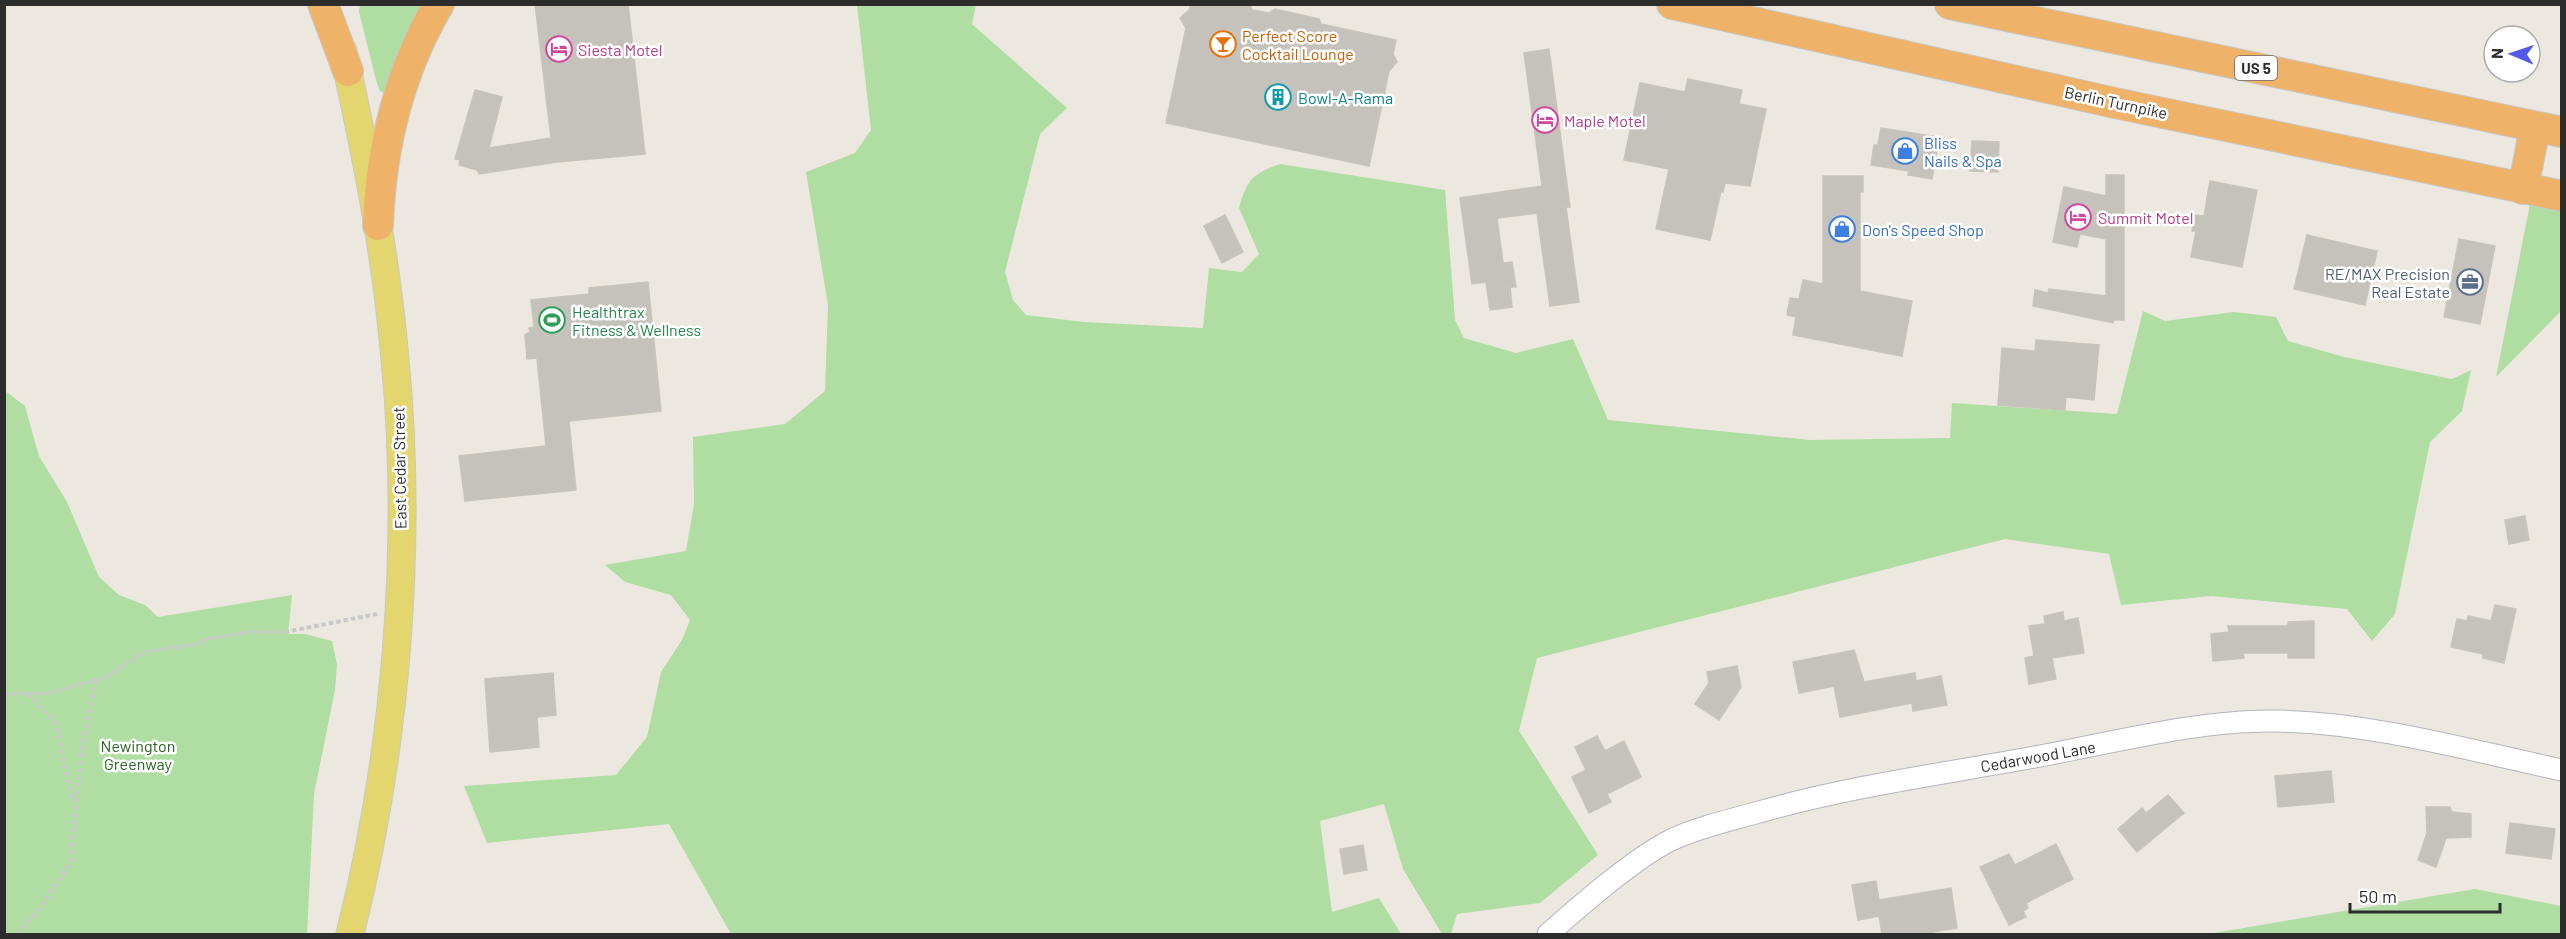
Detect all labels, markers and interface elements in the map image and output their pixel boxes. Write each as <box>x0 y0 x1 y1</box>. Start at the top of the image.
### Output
north arrow <box>2482 24 2542 84</box>
place label: Perfect Score Cocktail Lounge <box>1242 26 1354 63</box>
bar icon: Perfect Score Cocktail Lounge <box>1208 29 1238 59</box>
hotel icon: Siesta Motel <box>544 34 574 64</box>
place label: Siesta Motel <box>578 40 663 59</box>
text: N <box>2487 48 2506 59</box>
road number: US 5 <box>2235 56 2277 80</box>
building icon: Bowl-A-Rama <box>1263 82 1293 112</box>
street label: Berlin Turnpike <box>2063 82 2169 122</box>
place label: Bowl-A-Rama <box>1298 88 1393 107</box>
hotel icon: Maple Motel <box>1530 105 1560 135</box>
place label: Maple Motel <box>1564 111 1646 130</box>
place label: Bliss Nails & Spa <box>1924 133 2002 170</box>
shop icon: Bliss Nails & Spa <box>1890 136 1920 166</box>
hotel icon: Summit Motel <box>2063 202 2093 232</box>
place label: Summit Motel <box>2098 208 2193 227</box>
shop icon: Don's Speed Shop <box>1827 214 1857 244</box>
place label: Don's Speed Shop <box>1862 220 1984 239</box>
place label: RE/MAX Precision Real Estate <box>2325 264 2450 301</box>
office icon: RE/MAX Precision Real Estate <box>2455 267 2485 297</box>
place label: Healthtrax Fitness & Wellness <box>572 302 701 339</box>
sports icon: Healthtrax Fitness & Wellness <box>537 305 567 335</box>
street label: East Cedar Street <box>388 407 410 529</box>
park label: Newington Greenway <box>101 736 175 773</box>
street label: Cedarwood Lane <box>1979 737 2097 775</box>
scale bar <box>2350 876 2500 914</box>
text: 50 m <box>2359 885 2397 907</box>

